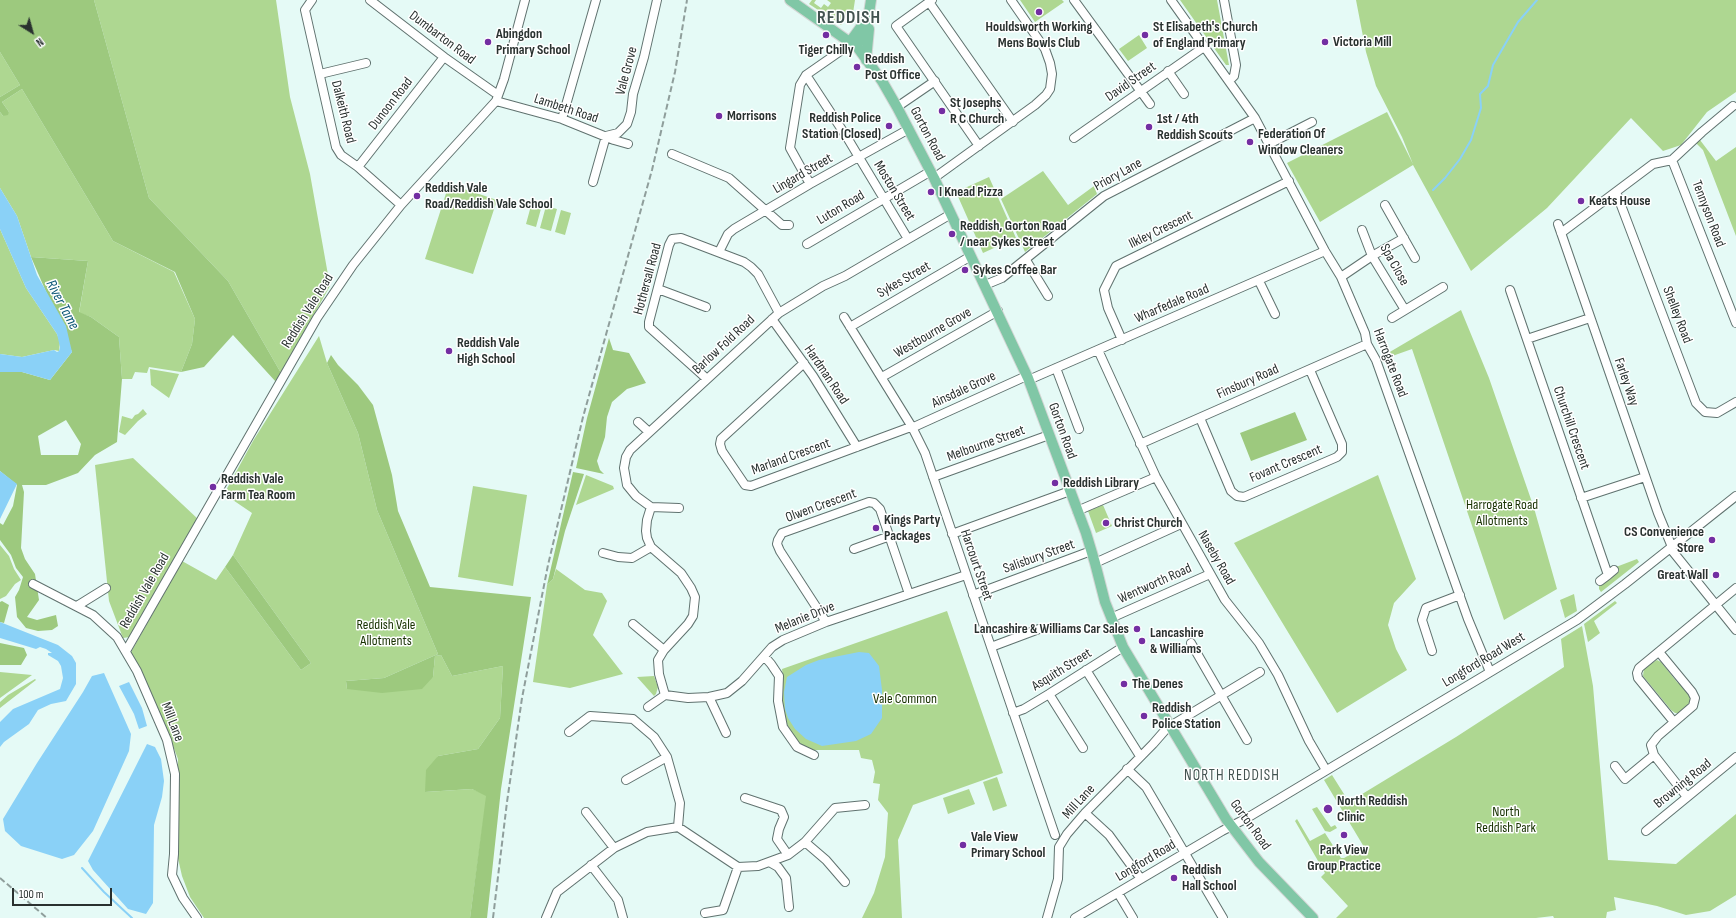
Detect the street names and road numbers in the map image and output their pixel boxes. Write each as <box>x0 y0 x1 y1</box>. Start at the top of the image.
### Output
street label: Dumbarton Road <box>406 8 478 68</box>
street label: Vale Grove <box>613 45 641 97</box>
street label: David Street <box>1103 59 1159 105</box>
street label: Dunoon Road <box>365 74 417 134</box>
street label: Dalkeith Road <box>327 79 359 145</box>
street label: Lambeth Road <box>532 91 600 127</box>
street label: Gorton Road <box>906 104 948 164</box>
street label: Lingard Street <box>770 150 836 198</box>
street label: Priory Lane <box>1091 155 1145 195</box>
street label: Moston Street <box>870 158 918 224</box>
street label: Tennyson Road <box>1688 178 1728 250</box>
street label: Luton Road <box>814 187 868 229</box>
street label: Ilkley Crescent <box>1126 207 1196 253</box>
street label: Hothersall Road <box>630 241 666 317</box>
street label: Spa Close <box>1376 241 1412 289</box>
street label: Sykes Street <box>874 258 934 302</box>
street label: Reddish Vale Road <box>278 271 338 351</box>
street label: Wharfedale Road <box>1132 281 1212 327</box>
street label: Shelley Road <box>1659 284 1695 346</box>
street label: Westbourne Grove <box>891 304 975 362</box>
street label: Barlow Fold Road <box>689 312 759 378</box>
street label: Harrogate Road <box>1369 326 1411 400</box>
street label: Hardman Road <box>800 342 852 408</box>
street label: Farley Way <box>1610 356 1642 408</box>
street label: Finsbury Road <box>1214 361 1282 403</box>
street label: Ainsdale Grove <box>929 368 999 412</box>
street label: Churchill Crescent <box>1549 384 1593 472</box>
street label: Gorton Road <box>1044 401 1080 461</box>
street label: Melbourne Street <box>945 422 1027 466</box>
street label: Marland Crescent <box>749 435 833 479</box>
street label: Fovant Crescent <box>1247 441 1325 487</box>
street label: Olwen Crescent <box>783 485 859 527</box>
street label: Harcourt Street <box>956 527 996 603</box>
street label: Naseby Road <box>1194 528 1238 588</box>
street label: Salisbury Street <box>1001 536 1077 578</box>
street label: Reddish Vale Road <box>117 550 173 632</box>
street label: Wentworth Road <box>1116 560 1194 608</box>
street label: Melanie Drive <box>773 598 837 638</box>
street label: Longford Road West <box>1440 629 1528 691</box>
street label: Asquith Street <box>1029 645 1095 695</box>
street label: Mill Lane <box>157 700 187 744</box>
street label: Browning Road <box>1651 756 1715 812</box>
street label: Mill Lane <box>1059 781 1099 823</box>
street label: Gorton Road <box>1226 796 1274 854</box>
street label: Longford Road <box>1113 837 1179 885</box>

